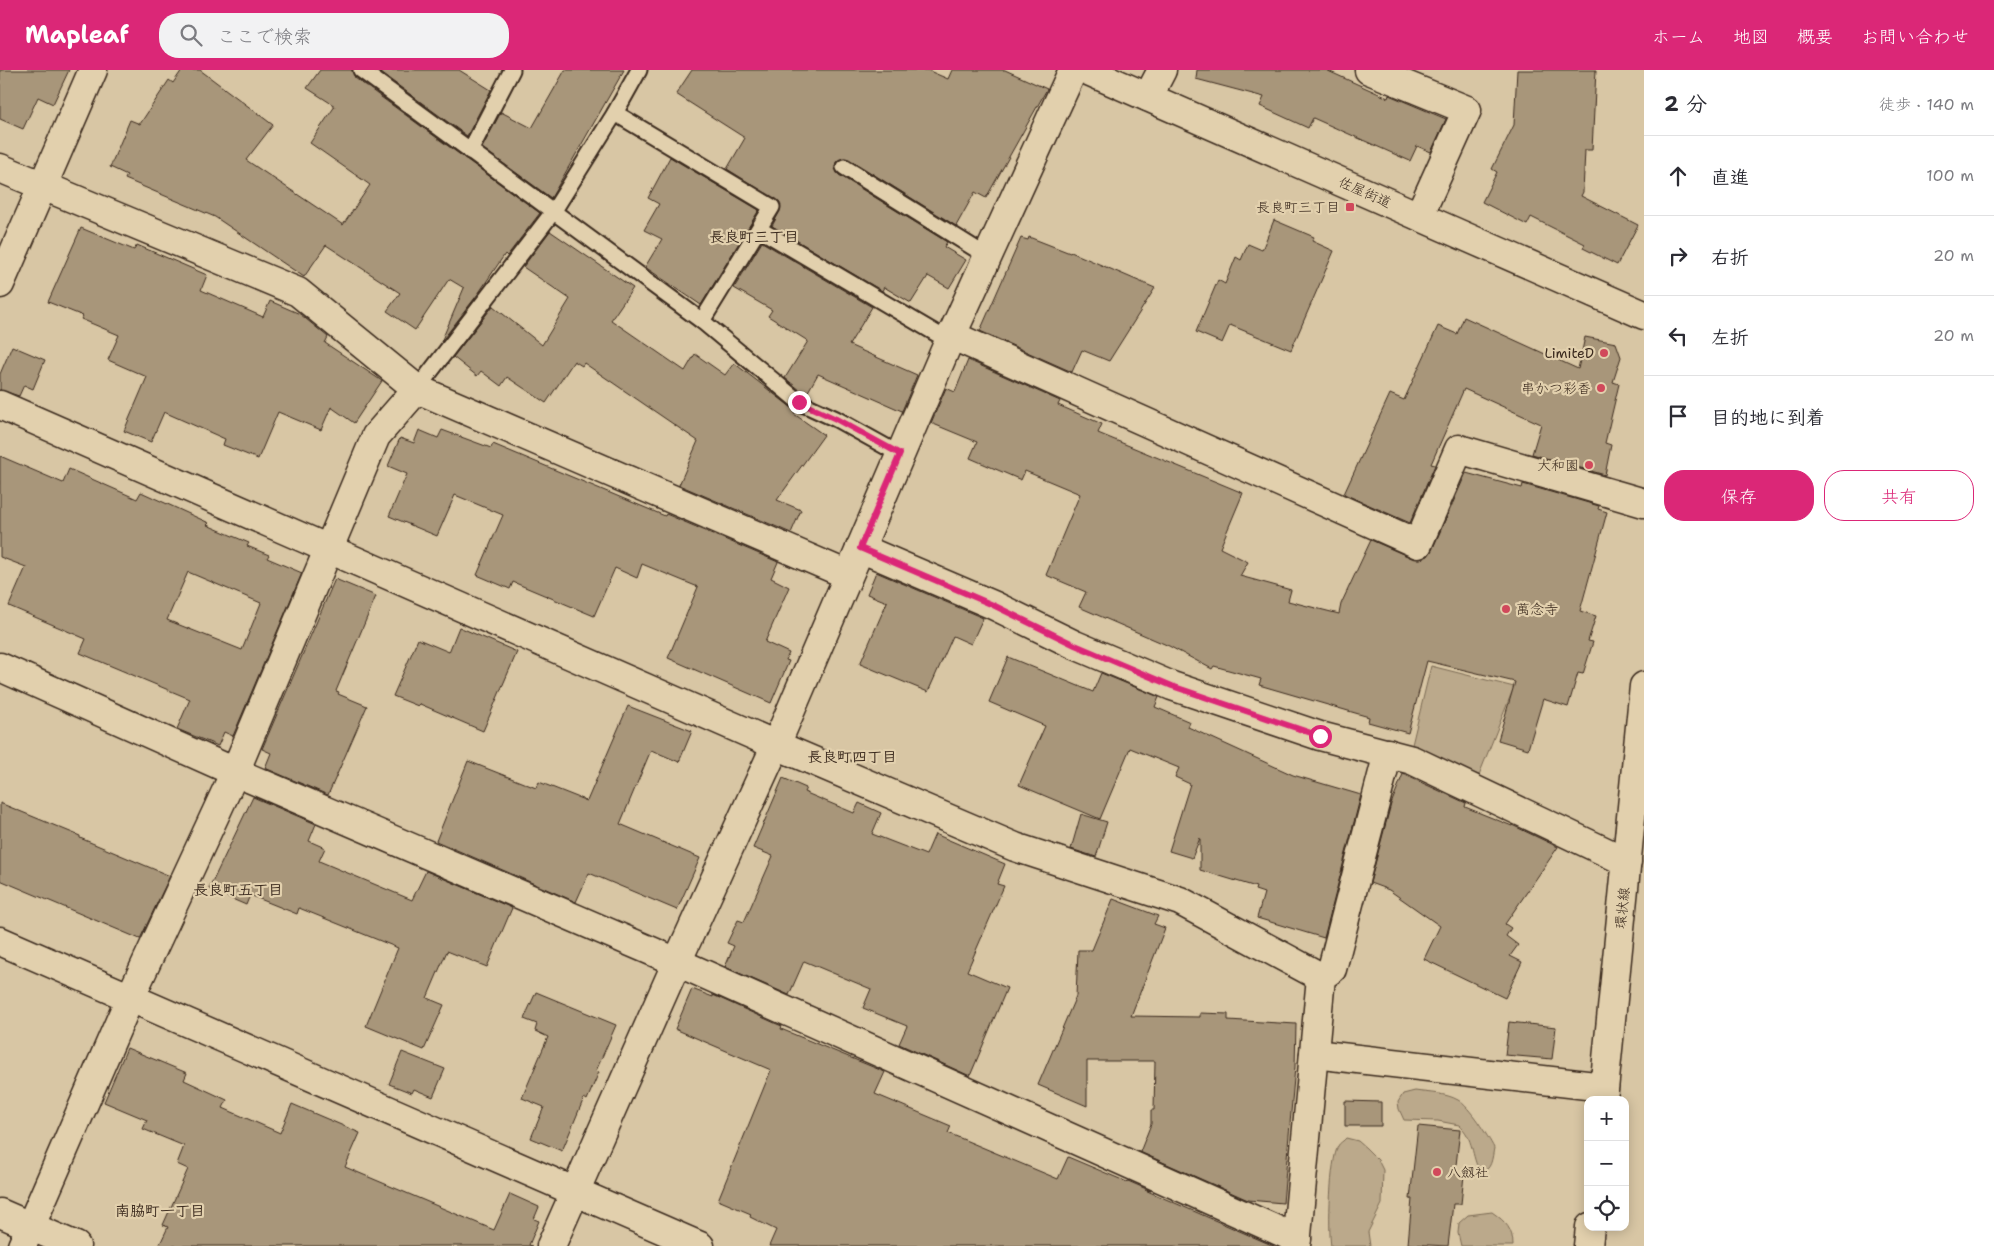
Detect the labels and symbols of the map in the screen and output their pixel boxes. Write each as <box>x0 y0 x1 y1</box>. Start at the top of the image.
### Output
street label: 佐屋街道 <box>1336 172 1394 212</box>
place label: 長良町三丁目 <box>1256 198 1340 216</box>
marker: 長良町三丁目 <box>1344 201 1356 213</box>
district label: 長良町三丁目 <box>709 227 799 247</box>
place label: LimiteD <box>1545 344 1594 362</box>
marker: LimiteD <box>1598 347 1610 359</box>
place label: 串かつ彩香 <box>1521 379 1591 397</box>
marker: 串かつ彩香 <box>1595 382 1607 394</box>
route end <box>788 391 811 414</box>
place label: 大和園 <box>1537 456 1579 474</box>
marker: 大和園 <box>1583 459 1595 471</box>
place label: 萬念寺 <box>1516 600 1558 618</box>
marker: 萬念寺 <box>1500 603 1512 615</box>
route start <box>1309 725 1332 748</box>
district label: 長良町四丁目 <box>807 747 897 767</box>
district label: 長良町五丁目 <box>193 880 283 900</box>
street label: 環状線 <box>1611 886 1633 930</box>
place label: 八劔社 <box>1447 1163 1489 1181</box>
marker: 八劔社 <box>1431 1166 1443 1178</box>
district label: 南脇町一丁目 <box>115 1201 205 1221</box>

